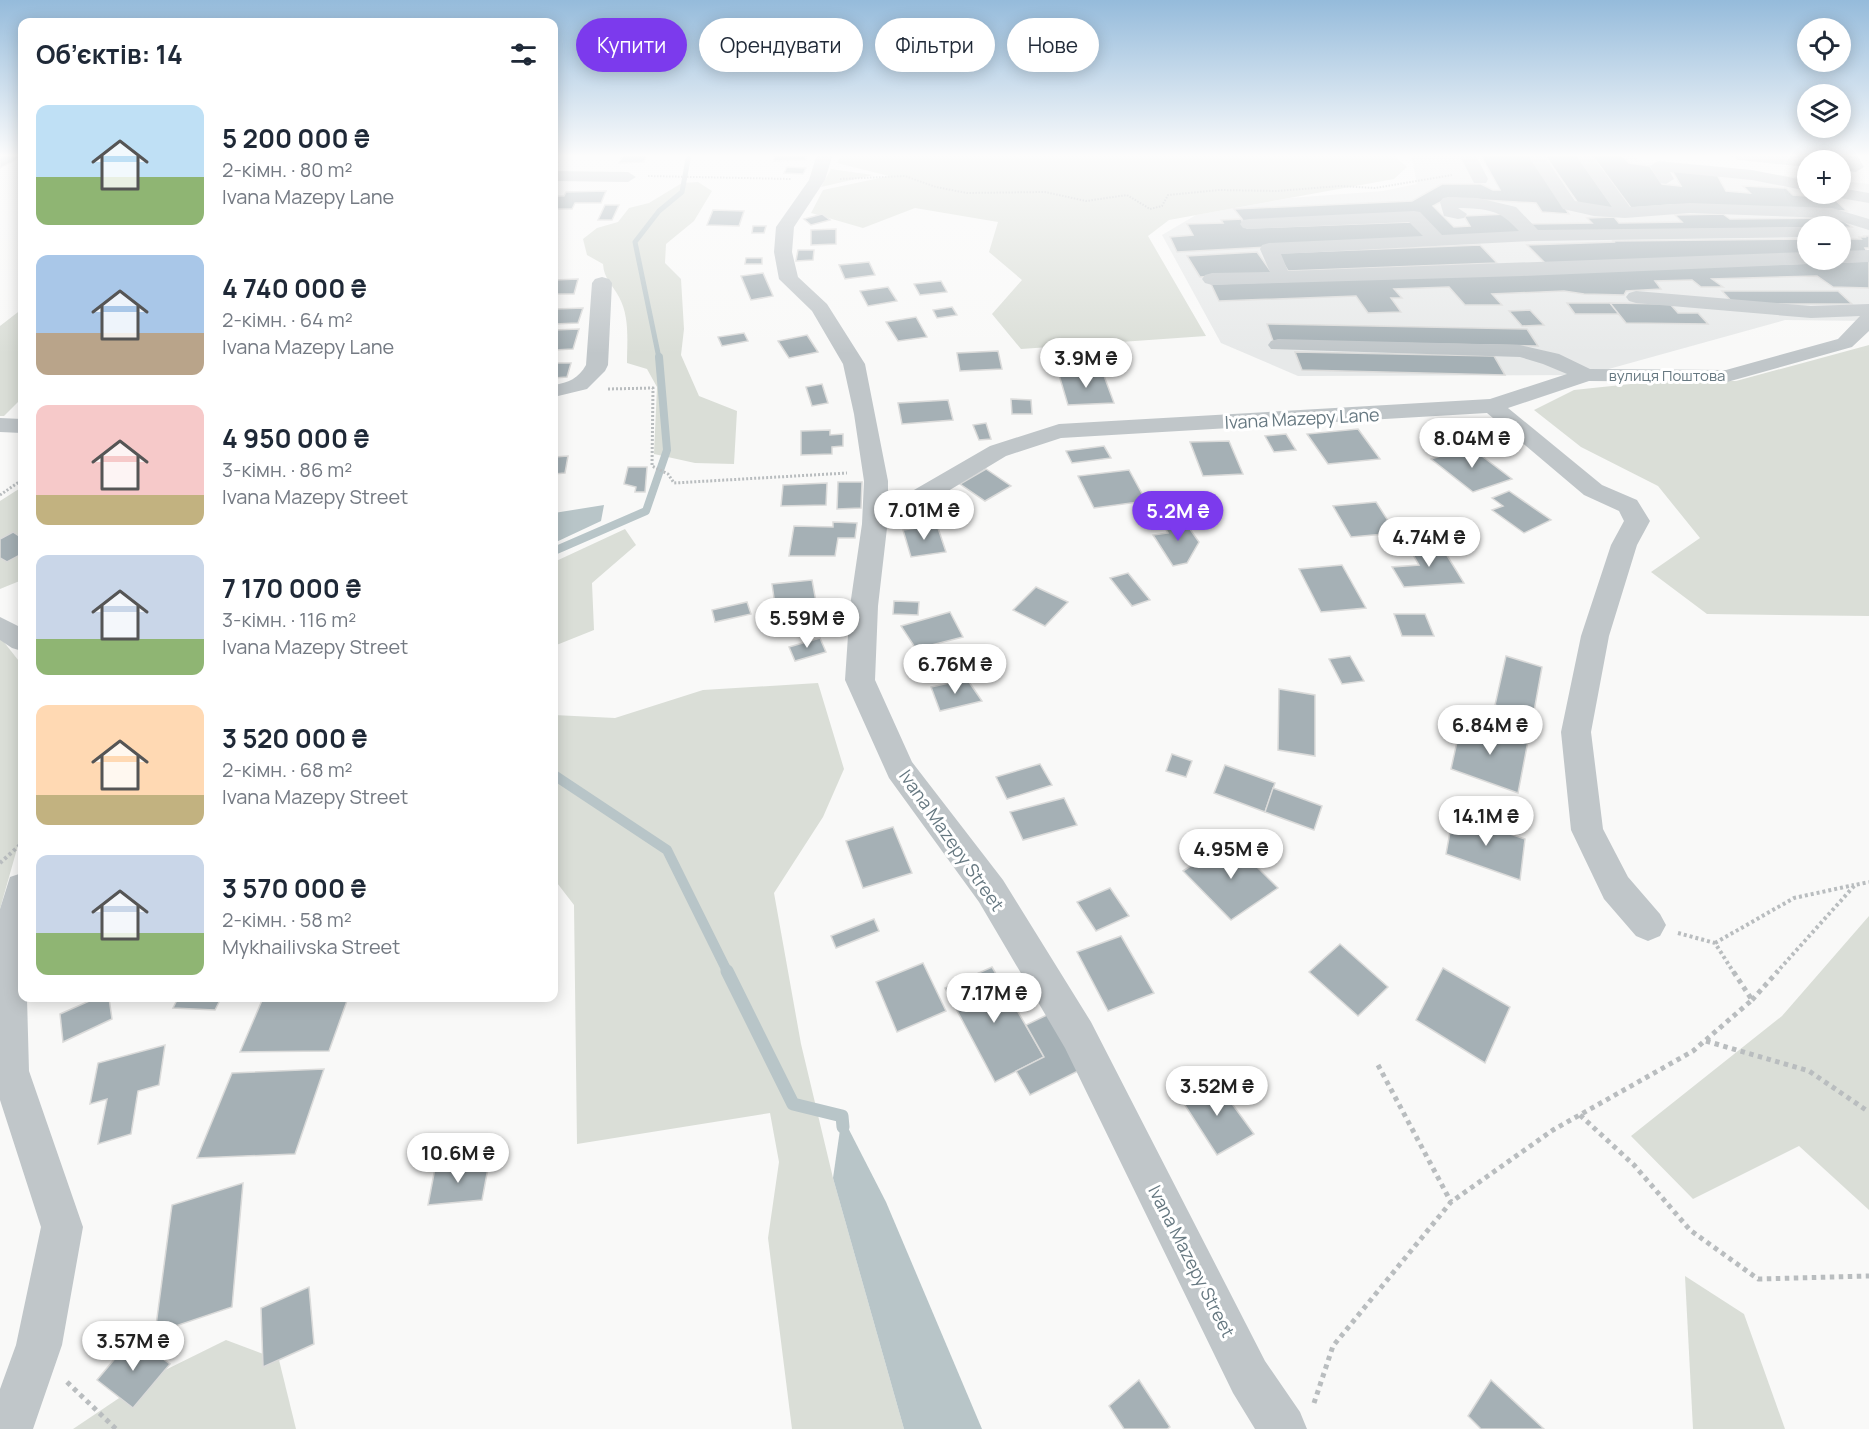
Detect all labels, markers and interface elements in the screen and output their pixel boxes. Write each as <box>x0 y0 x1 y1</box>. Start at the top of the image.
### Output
chip: Купити <box>576 18 687 72</box>
chip: Орендувати <box>699 18 863 72</box>
chip: Фільтри <box>875 18 995 72</box>
chip: Нове <box>1007 18 1099 72</box>
map controls <box>1797 18 1851 270</box>
button: locate <box>1797 18 1851 72</box>
text: Об’єктів: 14 <box>36 36 183 72</box>
icon: filters <box>507 38 540 71</box>
button: layers <box>1797 84 1851 138</box>
text: 5 200 000 ₴ <box>222 120 370 156</box>
icon: home <box>84 129 156 201</box>
button: + <box>1797 150 1851 204</box>
text: 2-кімн. · 80 m² <box>222 156 352 183</box>
text: Ivana Mazepy Lane <box>222 183 394 210</box>
button: − <box>1797 216 1851 270</box>
text: 4 740 000 ₴ <box>222 270 367 306</box>
icon: home <box>84 279 156 351</box>
text: 2-кімн. · 64 m² <box>222 306 353 333</box>
text: Ivana Mazepy Lane <box>222 333 394 360</box>
pin: 3.9M ₴ <box>1037 338 1135 389</box>
text: 3.9M ₴ <box>1054 344 1118 371</box>
street label: вулиця Поштова <box>1609 365 1725 386</box>
street label: Ivana Mazepy Lane <box>1224 402 1380 434</box>
pin: 8.04M ₴ <box>1417 418 1527 469</box>
text: 4 950 000 ₴ <box>222 420 370 456</box>
text: 8.04M ₴ <box>1433 424 1511 451</box>
icon: home <box>84 429 156 501</box>
text: 3-кімн. · 86 m² <box>222 456 352 483</box>
text: Ivana Mazepy Street <box>222 483 408 510</box>
pin: 7.01M ₴ <box>869 490 979 541</box>
pin: 5.2M ₴ <box>1129 491 1227 542</box>
text: 7.01M ₴ <box>888 496 960 523</box>
text: 5.2M ₴ <box>1146 497 1210 524</box>
pin: 4.74M ₴ <box>1374 517 1484 568</box>
text: 4.74M ₴ <box>1392 523 1466 550</box>
text: 7 170 000 ₴ <box>222 570 361 606</box>
icon: home <box>84 579 156 651</box>
pin: 5.59M ₴ <box>752 598 862 649</box>
text: 5.59M ₴ <box>769 604 845 631</box>
text: 3-кімн. · 116 m² <box>222 606 356 633</box>
text: Ivana Mazepy Street <box>222 633 408 660</box>
pin: 6.76M ₴ <box>900 644 1010 695</box>
text: 6.76M ₴ <box>917 650 993 677</box>
pin: 6.84M ₴ <box>1435 705 1545 756</box>
text: 6.84M ₴ <box>1452 711 1528 738</box>
text: 3 520 000 ₴ <box>222 720 368 756</box>
icon: home <box>84 729 156 801</box>
text: 2-кімн. · 68 m² <box>222 756 353 783</box>
street label: Ivana Mazepy Street <box>894 764 1010 916</box>
text: Ivana Mazepy Street <box>222 783 408 810</box>
pin: 14.1M ₴ <box>1431 796 1541 847</box>
text: 14.1M ₴ <box>1453 802 1519 829</box>
pin: 4.95M ₴ <box>1176 829 1286 880</box>
text: 4.95M ₴ <box>1193 835 1269 862</box>
text: 3 570 000 ₴ <box>222 870 367 906</box>
icon: home <box>84 879 156 951</box>
text: 2-кімн. · 58 m² <box>222 906 352 933</box>
text: Mykhailivska Street <box>222 933 400 960</box>
pin: 7.17M ₴ <box>939 973 1049 1024</box>
text: 7.17M ₴ <box>960 979 1028 1006</box>
pin: 3.52M ₴ <box>1162 1066 1272 1117</box>
text: 3.52M ₴ <box>1180 1072 1254 1099</box>
pin: 10.6M ₴ <box>403 1133 513 1184</box>
text: 10.6M ₴ <box>421 1139 495 1166</box>
street label: Ivana Mazepy Street <box>1143 1181 1241 1341</box>
pin: 3.57M ₴ <box>78 1321 188 1372</box>
text: 3.57M ₴ <box>96 1327 170 1354</box>

